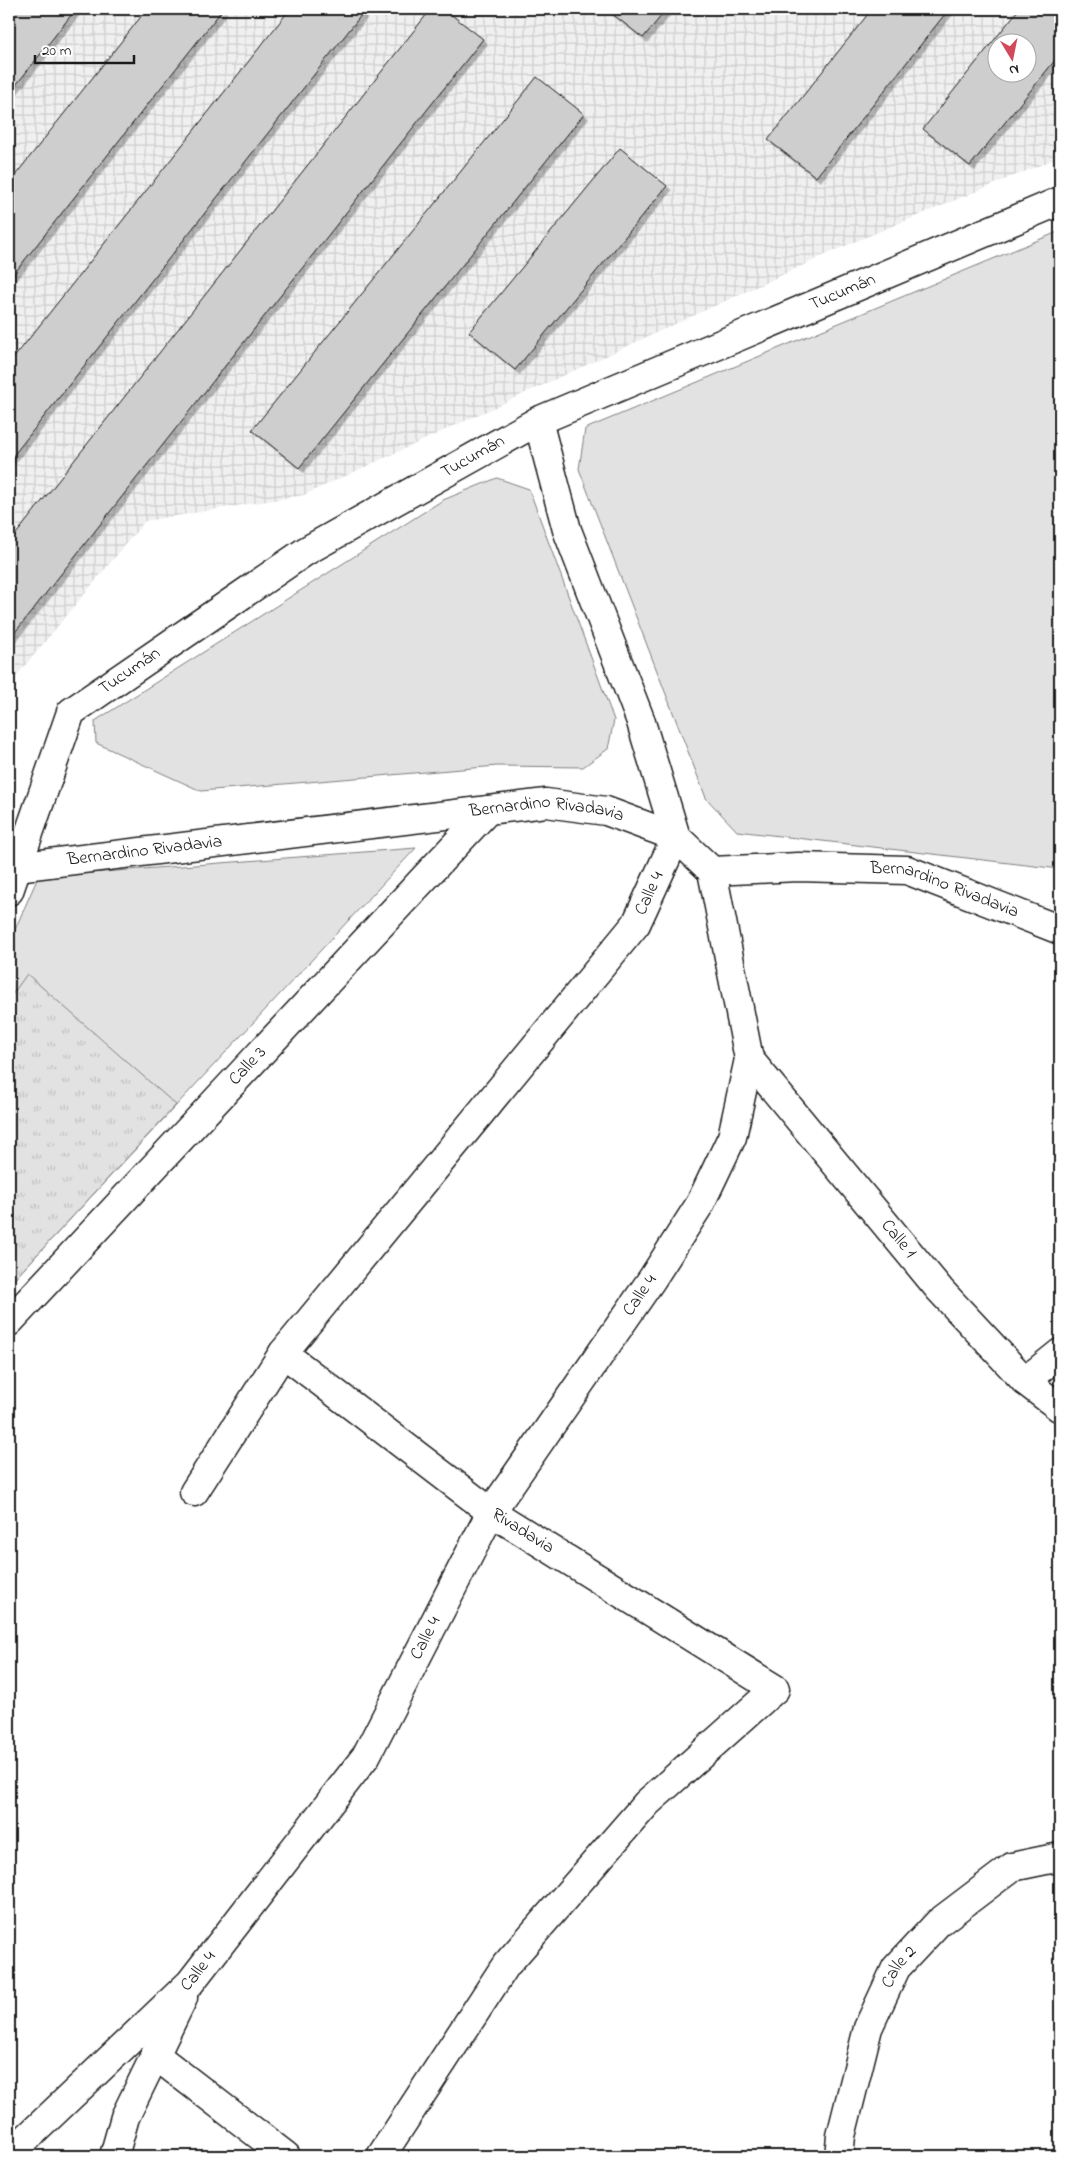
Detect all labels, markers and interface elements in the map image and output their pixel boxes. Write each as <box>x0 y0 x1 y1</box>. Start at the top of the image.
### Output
scale bar <box>35 32 134 64</box>
north arrow <box>986 32 1036 82</box>
text: 20 m <box>42 40 72 62</box>
text: N <box>1008 58 1020 80</box>
street label: Tucumán <box>806 267 880 318</box>
street label: Tucumán <box>436 429 510 486</box>
street label: Tucumán <box>94 641 166 702</box>
street label: Bernardino Rivadavia <box>467 790 628 830</box>
street label: Bernardino Rivadavia <box>65 829 224 874</box>
street label: Bernardino Rivadavia <box>869 856 1023 926</box>
street label: Calle 4 <box>629 867 672 920</box>
street label: Calle 3 <box>223 1041 273 1092</box>
street label: Calle 1 <box>874 1214 922 1265</box>
street label: Calle 4 <box>617 1269 664 1322</box>
street label: Rivadavia <box>486 1502 559 1561</box>
street label: Calle 4 <box>404 1612 448 1665</box>
street label: Calle 2 <box>875 1940 923 1993</box>
street label: Calle 4 <box>175 1945 223 1998</box>

